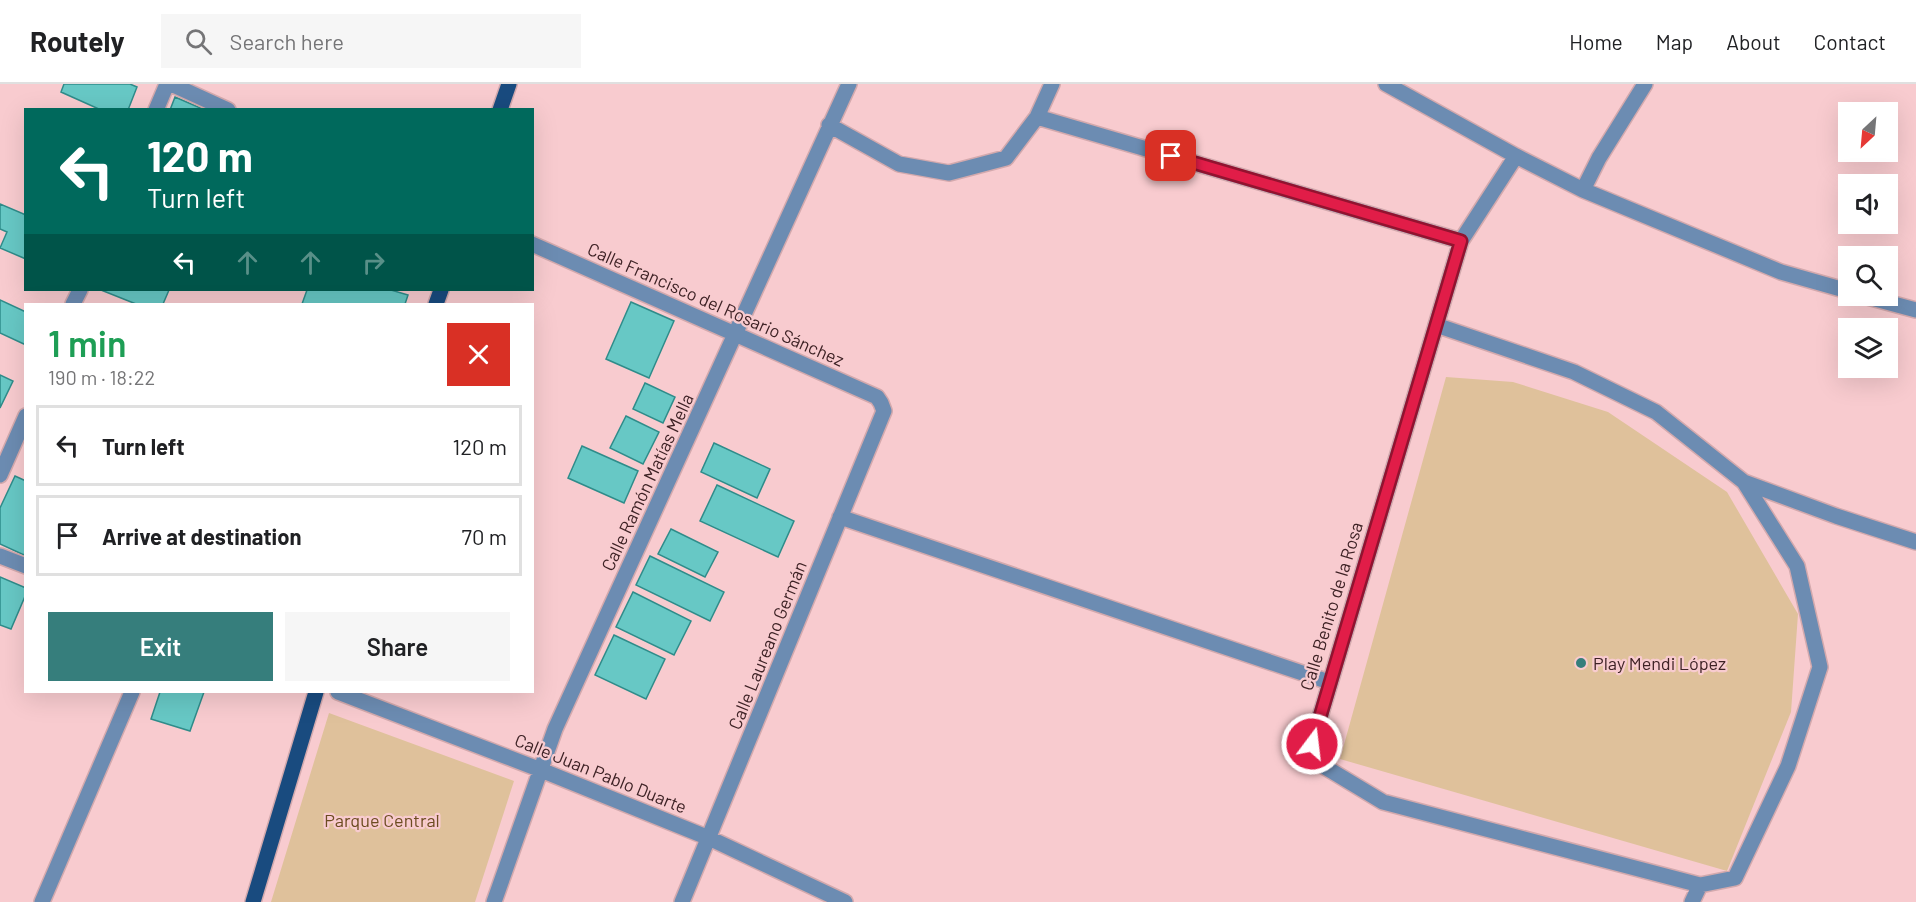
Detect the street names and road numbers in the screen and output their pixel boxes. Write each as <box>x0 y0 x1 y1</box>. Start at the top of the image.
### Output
street label: Calle Francisco del Rosario Sánchez <box>584 237 848 371</box>
street label: Calle Ramón Matías Mella <box>596 390 698 574</box>
street label: Calle Benito de la Rosa <box>1295 519 1367 693</box>
street label: Calle Laureano Germán <box>723 558 811 732</box>
street label: Calle Juan Pablo Duarte <box>512 728 690 818</box>

